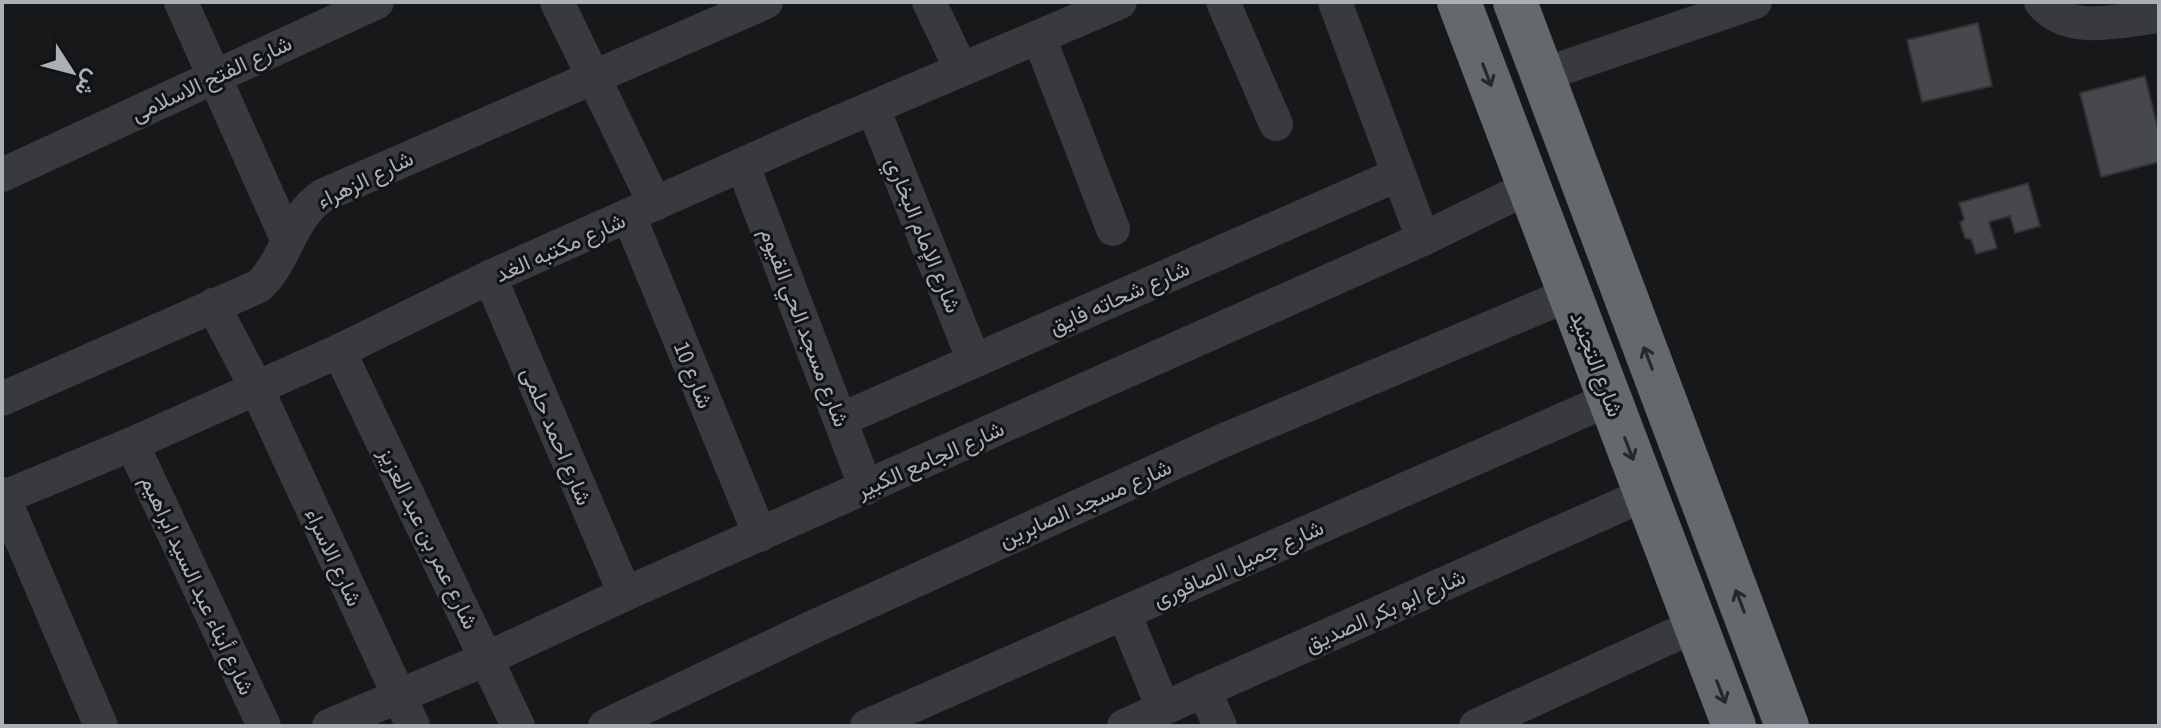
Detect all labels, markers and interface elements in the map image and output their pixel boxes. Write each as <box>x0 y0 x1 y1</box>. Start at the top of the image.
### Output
street label: شارع الفتح الاسلامى <box>126 28 296 128</box>
north arrow <box>32 32 112 112</box>
one-way arrow <box>1481 62 1495 87</box>
text: ش <box>68 64 108 103</box>
street label: شارع الزهراء <box>312 143 418 215</box>
street label: شارع الإمام البخاري <box>875 153 969 319</box>
street label: شارع مكتبه الغد <box>490 205 630 289</box>
street label: شارع مسجد الحي القيوم <box>749 223 857 433</box>
street label: شارع شحاته فايق <box>1044 253 1194 341</box>
street label: شارع التجنيد <box>1563 307 1631 421</box>
street label: شارع 10 <box>667 337 721 413</box>
one-way arrow <box>1640 346 1654 370</box>
street label: شارع احمد حلمى <box>514 362 600 510</box>
street label: شارع الجامع الكبير <box>850 413 1009 505</box>
one-way arrow <box>1623 436 1637 461</box>
street label: شارع عمر بن عبد العزيز <box>372 441 486 634</box>
street label: شارع مسجد الصابرين <box>994 451 1176 555</box>
street label: شارع أبناء عبد السيد ابراهيم <box>134 470 262 700</box>
street label: شارع الاسراء <box>298 503 370 611</box>
street label: شارع جميل الصافورى <box>1148 512 1328 614</box>
street label: شارع ابو بكر الصديق <box>1300 561 1470 659</box>
one-way arrow <box>1732 589 1746 614</box>
one-way arrow <box>1715 679 1729 704</box>

